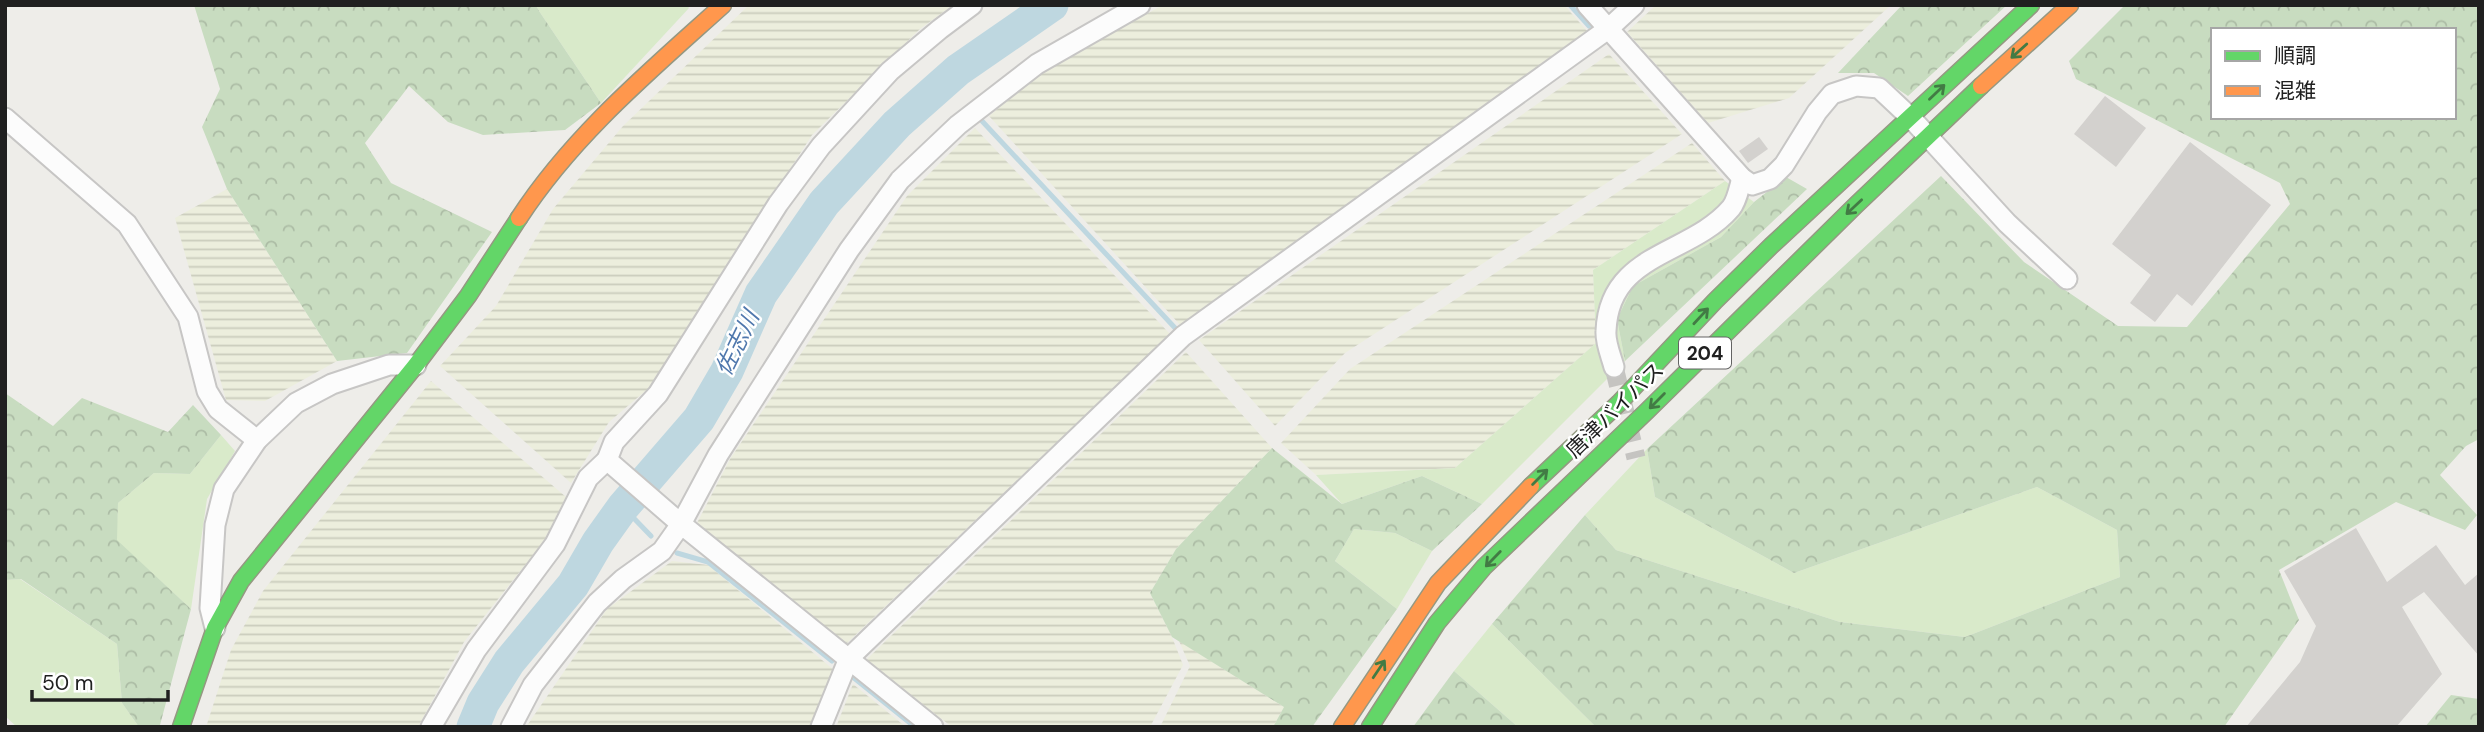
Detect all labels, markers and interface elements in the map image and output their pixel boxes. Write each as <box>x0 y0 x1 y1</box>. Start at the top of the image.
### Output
legend <box>2211 28 2456 119</box>
text: 順調 <box>2274 42 2316 70</box>
one-way arrow <box>2010 43 2028 59</box>
text: 混雑 <box>2274 77 2316 105</box>
one-way arrow <box>1928 84 1945 101</box>
one-way arrow <box>1846 199 1863 216</box>
water label: 佐志川 <box>708 303 767 381</box>
one-way arrow <box>1693 308 1710 325</box>
road number: 204 <box>1679 338 1731 368</box>
street label: 唐津バイパス <box>1560 356 1670 464</box>
one-way arrow <box>1648 392 1665 409</box>
one-way arrow <box>1532 468 1549 485</box>
one-way arrow <box>1485 550 1502 567</box>
scale bar <box>32 658 168 702</box>
one-way arrow <box>1373 660 1387 680</box>
text: 50 m <box>42 669 93 697</box>

